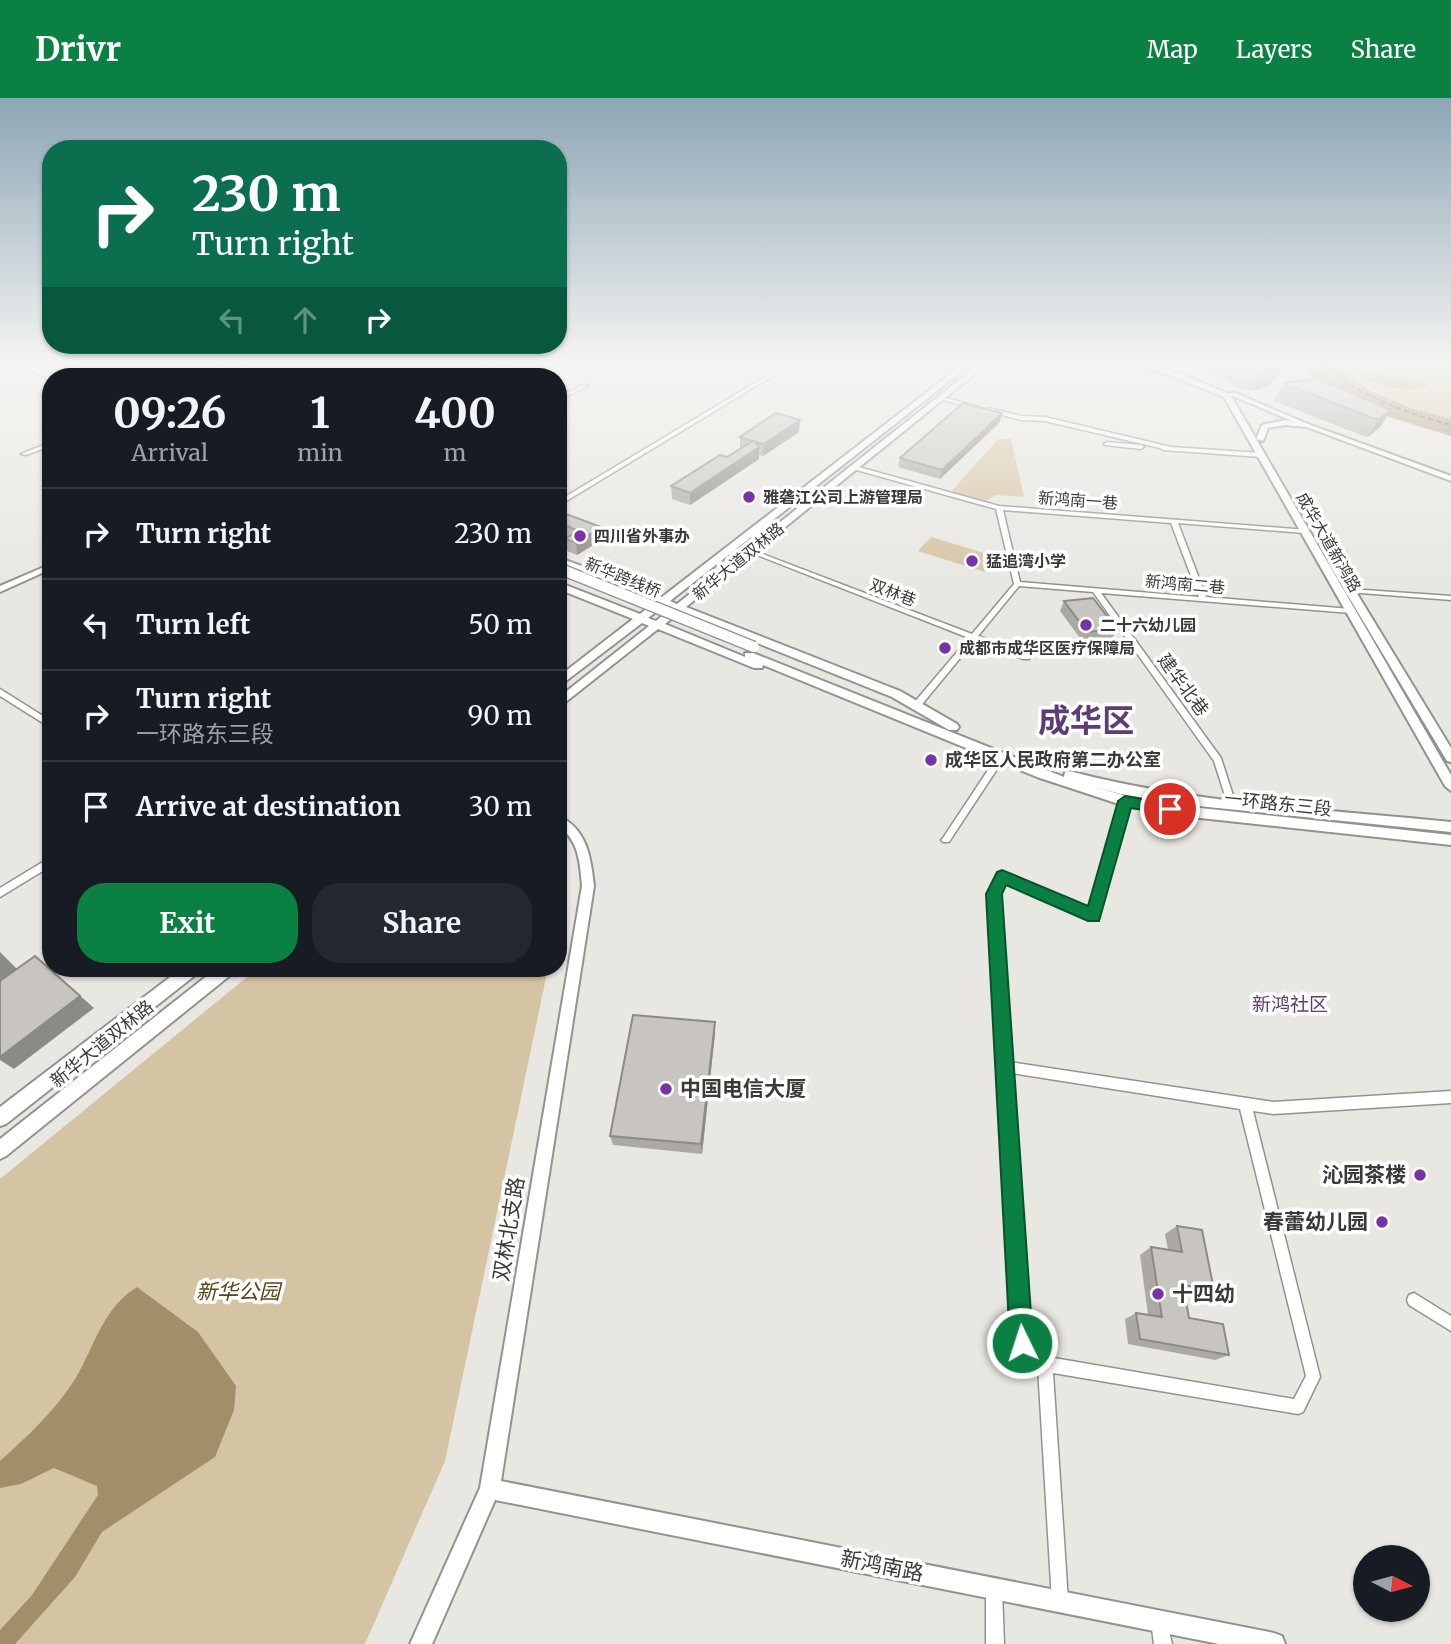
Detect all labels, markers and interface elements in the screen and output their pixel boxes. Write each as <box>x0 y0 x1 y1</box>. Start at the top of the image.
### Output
text: Drivr <box>35 29 121 70</box>
text: Map <box>1147 34 1198 65</box>
text: Layers <box>1236 34 1312 65</box>
text: Share <box>1350 34 1416 65</box>
text: 230 m <box>192 163 340 224</box>
icon: right <box>77 168 168 259</box>
text: Turn right <box>192 224 354 264</box>
icon: left <box>213 301 251 339</box>
icon: ahead <box>286 301 324 339</box>
icon: right <box>359 301 397 339</box>
text: 09:26 <box>113 387 226 439</box>
text: 1 <box>310 387 330 439</box>
text: 400 <box>414 387 496 439</box>
text: Arrival <box>131 438 208 467</box>
text: min <box>297 438 343 467</box>
text: m <box>443 438 466 467</box>
place label: 雅砻江公司上游管理局 <box>763 487 923 507</box>
street label: 新鸿南一巷 <box>1037 487 1119 513</box>
street label: 成华大道新鸿路 <box>1292 488 1366 596</box>
marker: 雅砻江公司上游管理局 <box>741 489 757 505</box>
icon: right <box>77 515 115 553</box>
text: Turn right <box>136 517 271 550</box>
text: 230 m <box>454 517 532 550</box>
street label: 新华大道双林路 <box>688 518 788 604</box>
place label: 四川省外事办 <box>594 526 690 546</box>
marker: 四川省外事办 <box>572 528 588 544</box>
place label: 猛追湾小学 <box>986 551 1066 571</box>
street label: 新华跨线桥 <box>582 553 664 601</box>
marker: 猛追湾小学 <box>964 553 980 569</box>
street label: 新鸿南二巷 <box>1144 571 1226 597</box>
street label: 双林巷 <box>867 574 919 610</box>
icon: left <box>77 606 115 644</box>
text: Turn left <box>136 608 250 641</box>
text: 50 m <box>468 608 532 641</box>
place label: 二十六幼儿园 <box>1100 615 1196 635</box>
marker: 二十六幼儿园 <box>1078 617 1094 633</box>
place label: 成都市成华区医疗保障局 <box>959 638 1135 658</box>
marker: 成都市成华区医疗保障局 <box>937 640 953 656</box>
street label: 建华北巷 <box>1153 649 1214 721</box>
text: Turn right <box>136 682 271 715</box>
icon: right <box>77 697 115 735</box>
text: 90 m <box>468 699 532 732</box>
district label: 成华区 <box>1038 701 1134 741</box>
text: 一环路东三段 <box>136 719 274 748</box>
place label: 成华区人民政府第二办公室 <box>945 748 1161 771</box>
marker: 成华区人民政府第二办公室 <box>923 752 939 768</box>
pin <box>1140 779 1200 839</box>
street label: 一环路东三段 <box>1223 786 1333 821</box>
icon: arrive <box>77 788 115 826</box>
text: Arrive at destination <box>136 790 401 823</box>
text: 30 m <box>469 790 532 823</box>
icon: arrive <box>1151 790 1189 828</box>
button: Exit <box>77 883 298 963</box>
button: Share <box>312 883 532 963</box>
district label: 新鸿社区 <box>1252 992 1328 1016</box>
street label: 新华大道双林路 <box>45 995 158 1092</box>
place label: 中国电信大厦 <box>680 1075 806 1102</box>
marker: 中国电信大厦 <box>658 1081 674 1097</box>
place label: 沁园茶楼 <box>1322 1161 1406 1188</box>
marker: 沁园茶楼 <box>1412 1167 1428 1183</box>
street label: 双林北支路 <box>487 1175 530 1283</box>
place label: 春蕾幼儿园 <box>1263 1208 1368 1235</box>
marker: 春蕾幼儿园 <box>1374 1214 1390 1230</box>
park label: 新华公园 <box>196 1278 283 1305</box>
place label: 十四幼 <box>1172 1280 1235 1307</box>
marker: 十四幼 <box>1150 1286 1166 1302</box>
position arrow <box>985 1306 1059 1380</box>
street label: 新鸿南路 <box>838 1544 926 1587</box>
north arrow <box>1353 1545 1430 1622</box>
map controls <box>1353 1545 1430 1622</box>

